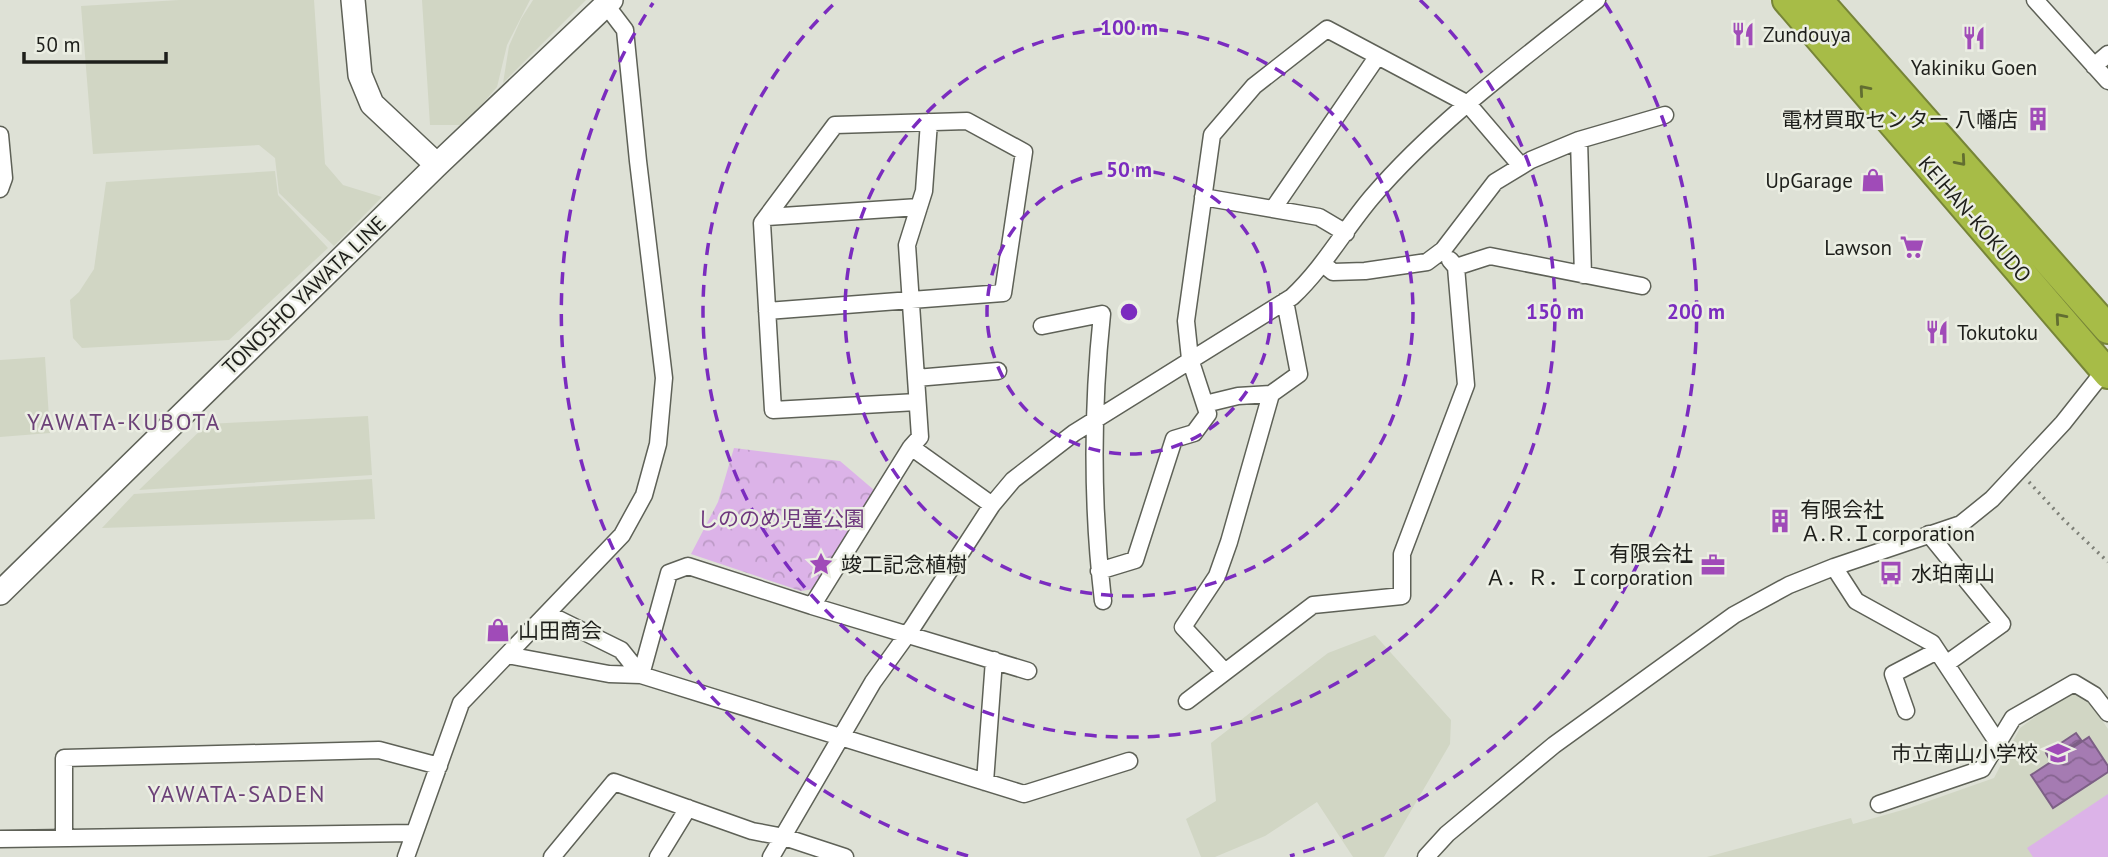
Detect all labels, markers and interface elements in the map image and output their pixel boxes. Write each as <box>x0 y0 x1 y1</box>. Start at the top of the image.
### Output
text: 100 m <box>1100 14 1158 41</box>
restaurant icon: Zundouya <box>1729 20 1757 48</box>
scale bar <box>24 21 166 65</box>
place label: Zundouya <box>1763 21 1851 48</box>
restaurant icon: Yakiniku Goen <box>1960 24 1988 52</box>
text: 50 m <box>35 31 81 58</box>
place label: Yakiniku Goen <box>1911 54 2037 81</box>
one-way arrow <box>1860 85 1872 98</box>
building icon: 電材買取センター 八幡店 <box>2024 105 2052 133</box>
place label: 電材買取センター 八幡店 <box>1781 106 2018 133</box>
street label: KEIHAN-KOKUDO <box>1913 150 2037 288</box>
one-way arrow <box>1953 153 1965 166</box>
text: 50 m <box>1106 156 1152 183</box>
shop icon: UpGarage <box>1859 166 1887 194</box>
place label: UpGarage <box>1765 167 1853 194</box>
street label: TONOSHO YAWATA LINE <box>216 210 392 380</box>
supermarket icon: Lawson <box>1898 233 1926 261</box>
place label: Lawson <box>1824 234 1892 261</box>
text: 150 m <box>1526 298 1584 325</box>
text: 200 m <box>1667 298 1725 325</box>
centre of rings <box>1117 300 1141 324</box>
one-way arrow <box>2056 314 2068 327</box>
restaurant icon: Tokutoku <box>1923 318 1951 346</box>
place label: Tokutoku <box>1957 319 2038 346</box>
district label: YAWATA-KUBOTA <box>27 407 221 436</box>
place label: 有限会社 Ａ.Ｒ.Ｉcorporation <box>1800 496 1975 547</box>
park label: しののめ児童公園 <box>697 505 865 532</box>
building icon: 有限会社 Ａ.Ｒ.Ｉcorporation <box>1766 507 1794 535</box>
place label: 有限会社 Ａ．Ｒ．Ｉcorporation <box>1485 540 1693 591</box>
place icon: 竣工記念植樹 <box>807 550 835 578</box>
place label: 竣工記念植樹 <box>841 551 967 578</box>
office icon: 有限会社 Ａ．Ｒ．Ｉcorporation <box>1699 551 1727 579</box>
bus stop icon: 水珀南山 <box>1877 559 1905 587</box>
place label: 水珀南山 <box>1911 560 1995 587</box>
shop icon: 山田商会 <box>484 616 512 644</box>
place label: 山田商会 <box>518 617 602 644</box>
school or university icon: 市立南山小学校 <box>2044 739 2072 767</box>
place label: 市立南山小学校 <box>1891 740 2038 767</box>
district label: YAWATA-SADEN <box>148 779 326 808</box>

